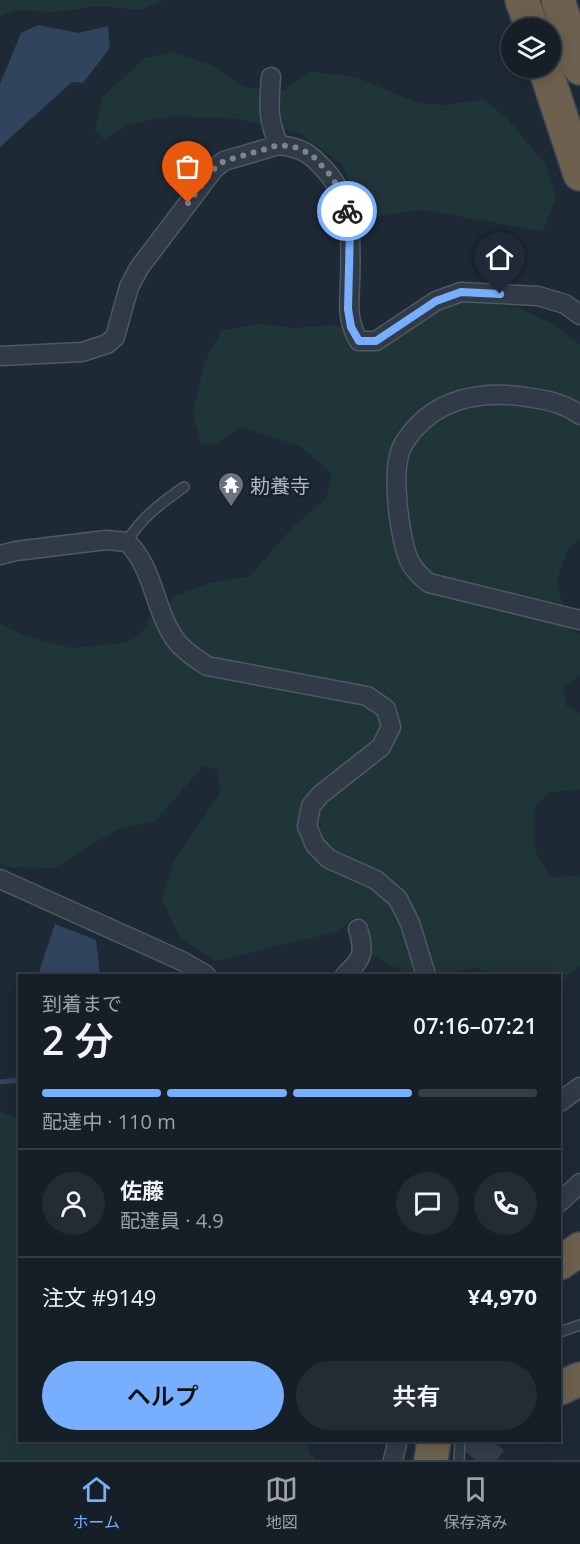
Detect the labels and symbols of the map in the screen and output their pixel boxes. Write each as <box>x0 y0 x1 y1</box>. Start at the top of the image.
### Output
pin <box>162 141 213 203</box>
courier <box>317 181 377 241</box>
pin <box>474 232 525 294</box>
temple icon: 勅養寺 <box>216 470 246 508</box>
place label: 勅養寺 <box>250 472 310 499</box>

